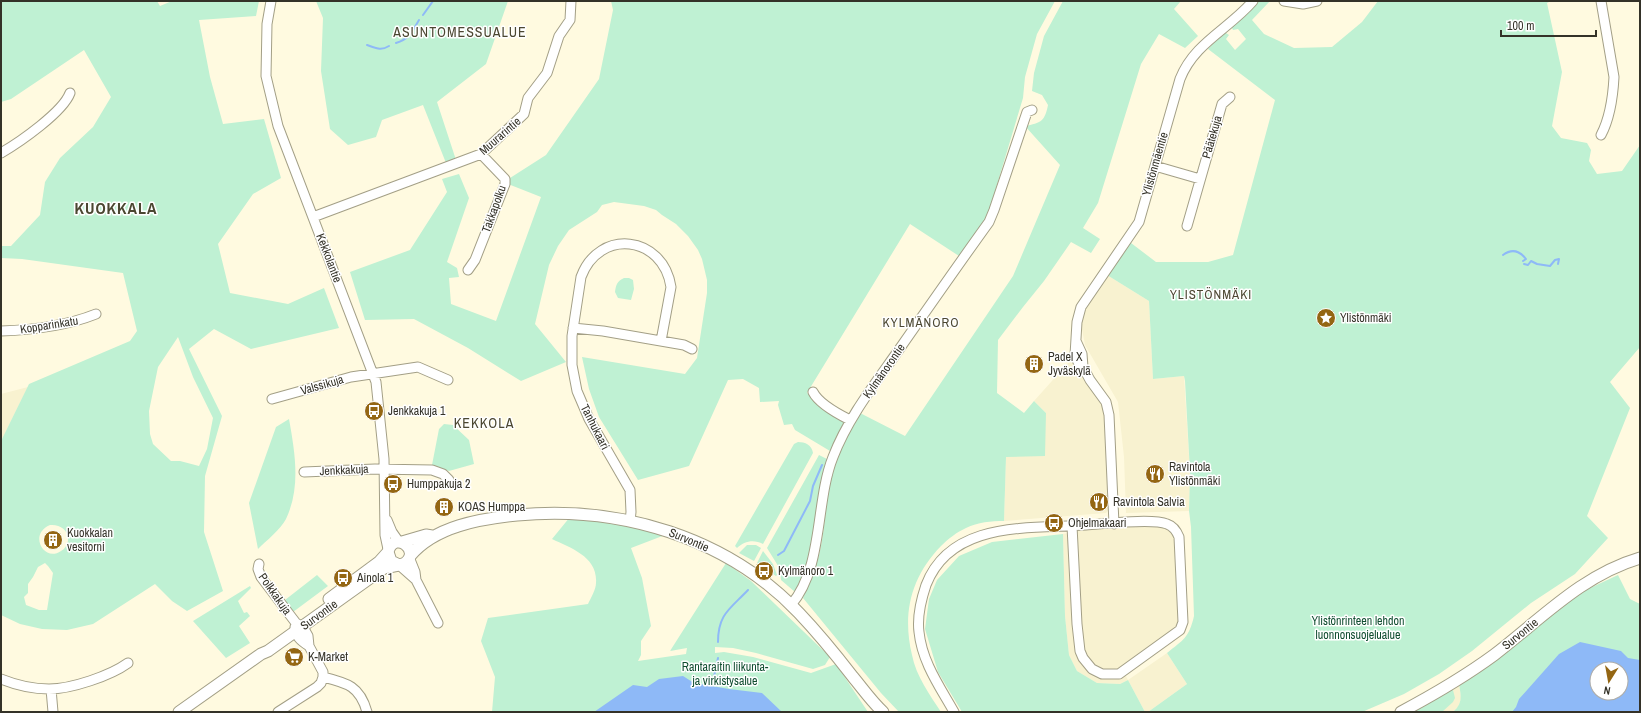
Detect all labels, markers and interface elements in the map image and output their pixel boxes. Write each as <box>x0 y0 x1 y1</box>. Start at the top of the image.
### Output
scale bar <box>1501 12 1596 38</box>
text: 100 m <box>1507 18 1534 34</box>
district label: ASUNTOMESSUALUE <box>392 23 527 41</box>
street label: Muurarintie <box>476 113 524 159</box>
street label: Päätekuja <box>1198 113 1226 160</box>
street label: Ylistönmäentie <box>1138 130 1172 198</box>
street label: Takkapolku <box>478 183 510 235</box>
district label: KUOKKALA <box>74 197 158 219</box>
street label: Kekkolantie <box>312 231 346 285</box>
district label: YLISTÖNMÄKI <box>1170 286 1252 303</box>
place icon: Ylistönmäki <box>1315 307 1337 329</box>
place label: Ylistönmäki <box>1340 310 1391 326</box>
street label: Kopparinkatu <box>19 313 79 337</box>
district label: KYLMÄNORO <box>882 314 960 331</box>
street label: Kylmänorontie <box>859 340 909 402</box>
place label: Padel X Jyväskylä <box>1048 349 1091 379</box>
building icon: Padel X Jyväskylä <box>1023 353 1045 375</box>
street label: Valssikuja <box>299 371 346 399</box>
bus stop icon: Jenkkakuja 1 <box>363 400 385 422</box>
street label: Tanhukaari <box>577 402 613 452</box>
place label: Jenkkakuja 1 <box>388 403 446 419</box>
district label: KEKKOLA <box>454 414 514 432</box>
place label: Ravintola Ylistönmäki <box>1169 459 1220 489</box>
street label: Jenkkakuja <box>319 461 370 479</box>
restaurant icon: Ravintola Ylistönmäki <box>1144 463 1166 485</box>
bus stop icon: Humppakuja 2 <box>382 473 404 495</box>
place label: Humppakuja 2 <box>407 476 470 492</box>
restaurant icon: Ravintola Salvia <box>1088 491 1110 513</box>
place label: Ravintola Salvia <box>1113 494 1185 510</box>
building icon: KOAS Humppa <box>433 496 455 518</box>
place label: KOAS Humppa <box>458 499 526 515</box>
bus stop icon: Ohjelmakaari <box>1043 512 1065 534</box>
place label: Ohjelmakaari <box>1068 515 1127 531</box>
street label: Survontie <box>666 524 712 556</box>
place label: Kuokkalan vesitorni <box>67 525 113 555</box>
building icon: Kuokkalan vesitorni <box>42 529 64 551</box>
bus stop icon: Kylmänoro 1 <box>753 560 775 582</box>
place label: Kylmänoro 1 <box>778 563 834 579</box>
bus stop icon: Ainola 1 <box>332 567 354 589</box>
street label: Polkkakuja <box>255 570 295 619</box>
place label: Ainola 1 <box>356 570 394 586</box>
street label: Survontie <box>297 596 341 634</box>
park label: Ylistönrinteen lehdon luonnonsuojelualue <box>1311 613 1405 643</box>
street label: Survontie <box>1499 615 1541 653</box>
supermarket icon: K-Market <box>283 646 305 668</box>
place label: K-Market <box>308 649 348 665</box>
park label: Rantaraitin liikunta- ja virkistysalue <box>682 659 769 689</box>
north arrow <box>1589 661 1629 701</box>
text: N <box>1603 683 1612 698</box>

